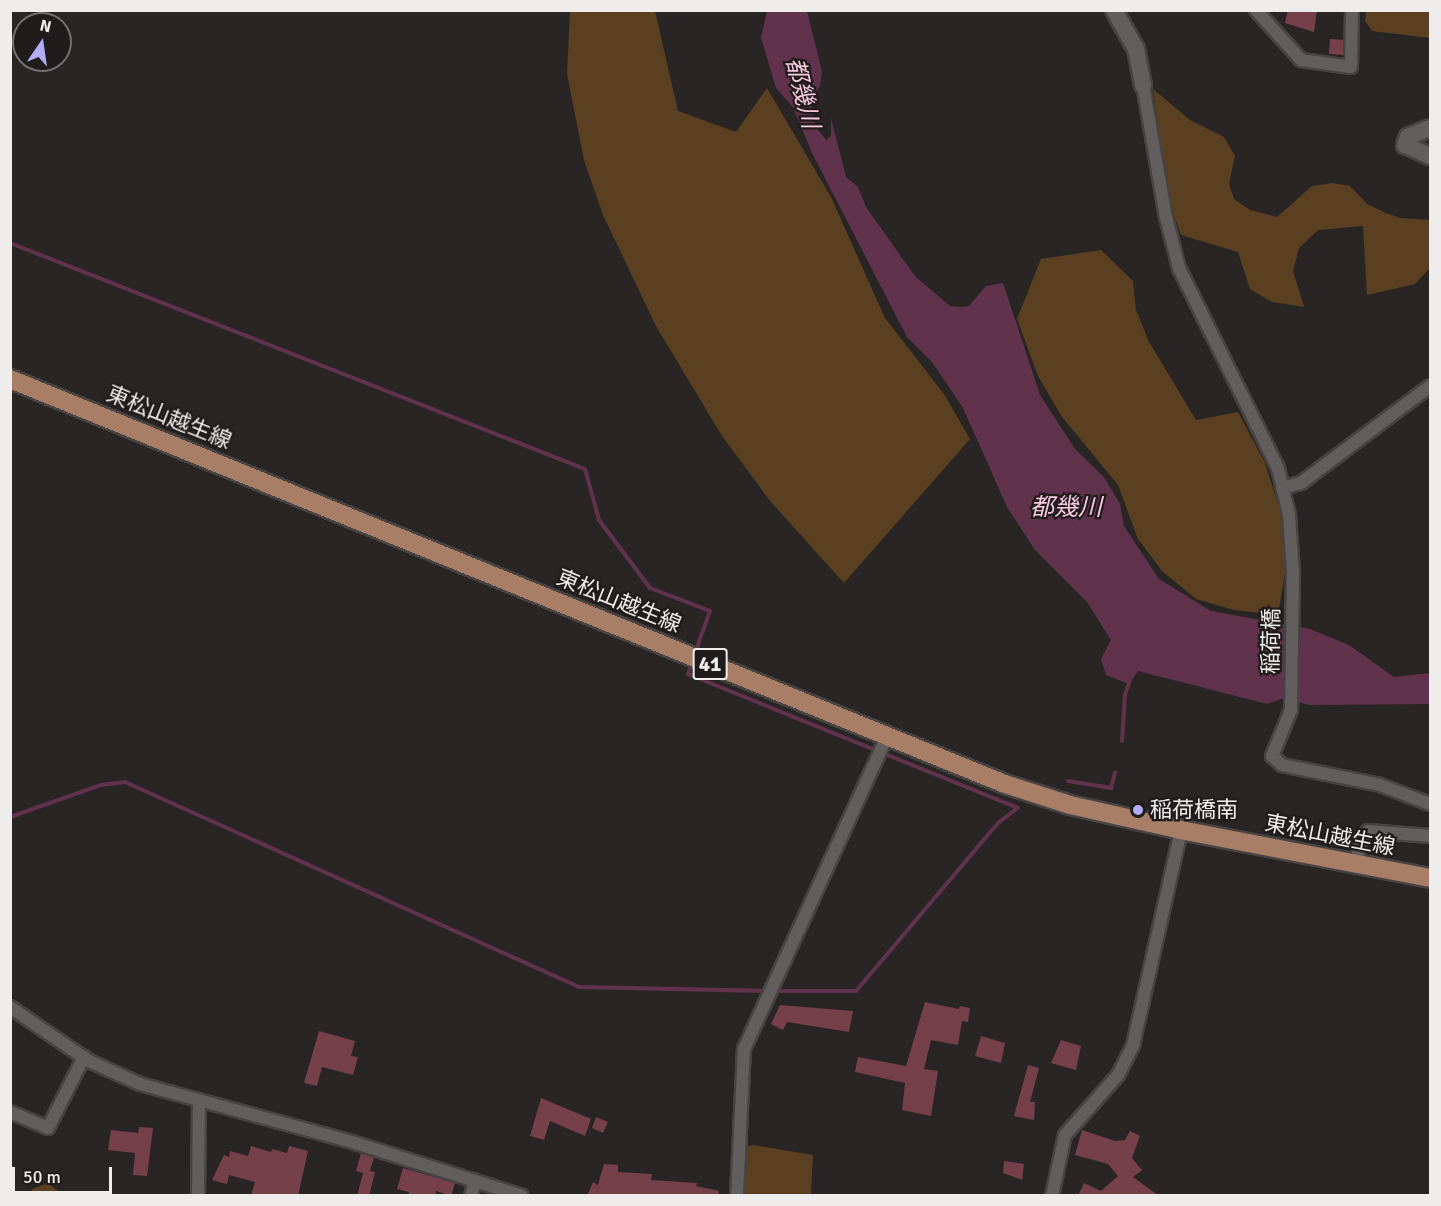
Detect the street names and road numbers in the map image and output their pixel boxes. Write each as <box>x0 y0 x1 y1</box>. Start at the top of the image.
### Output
street label: 東松山越生線 <box>103 380 235 454</box>
street label: 東松山越生線 <box>553 564 685 638</box>
street label: 稲荷橋 <box>1257 608 1285 674</box>
road number: 41 <box>692 646 728 682</box>
street label: 東松山越生線 <box>1263 809 1397 861</box>

